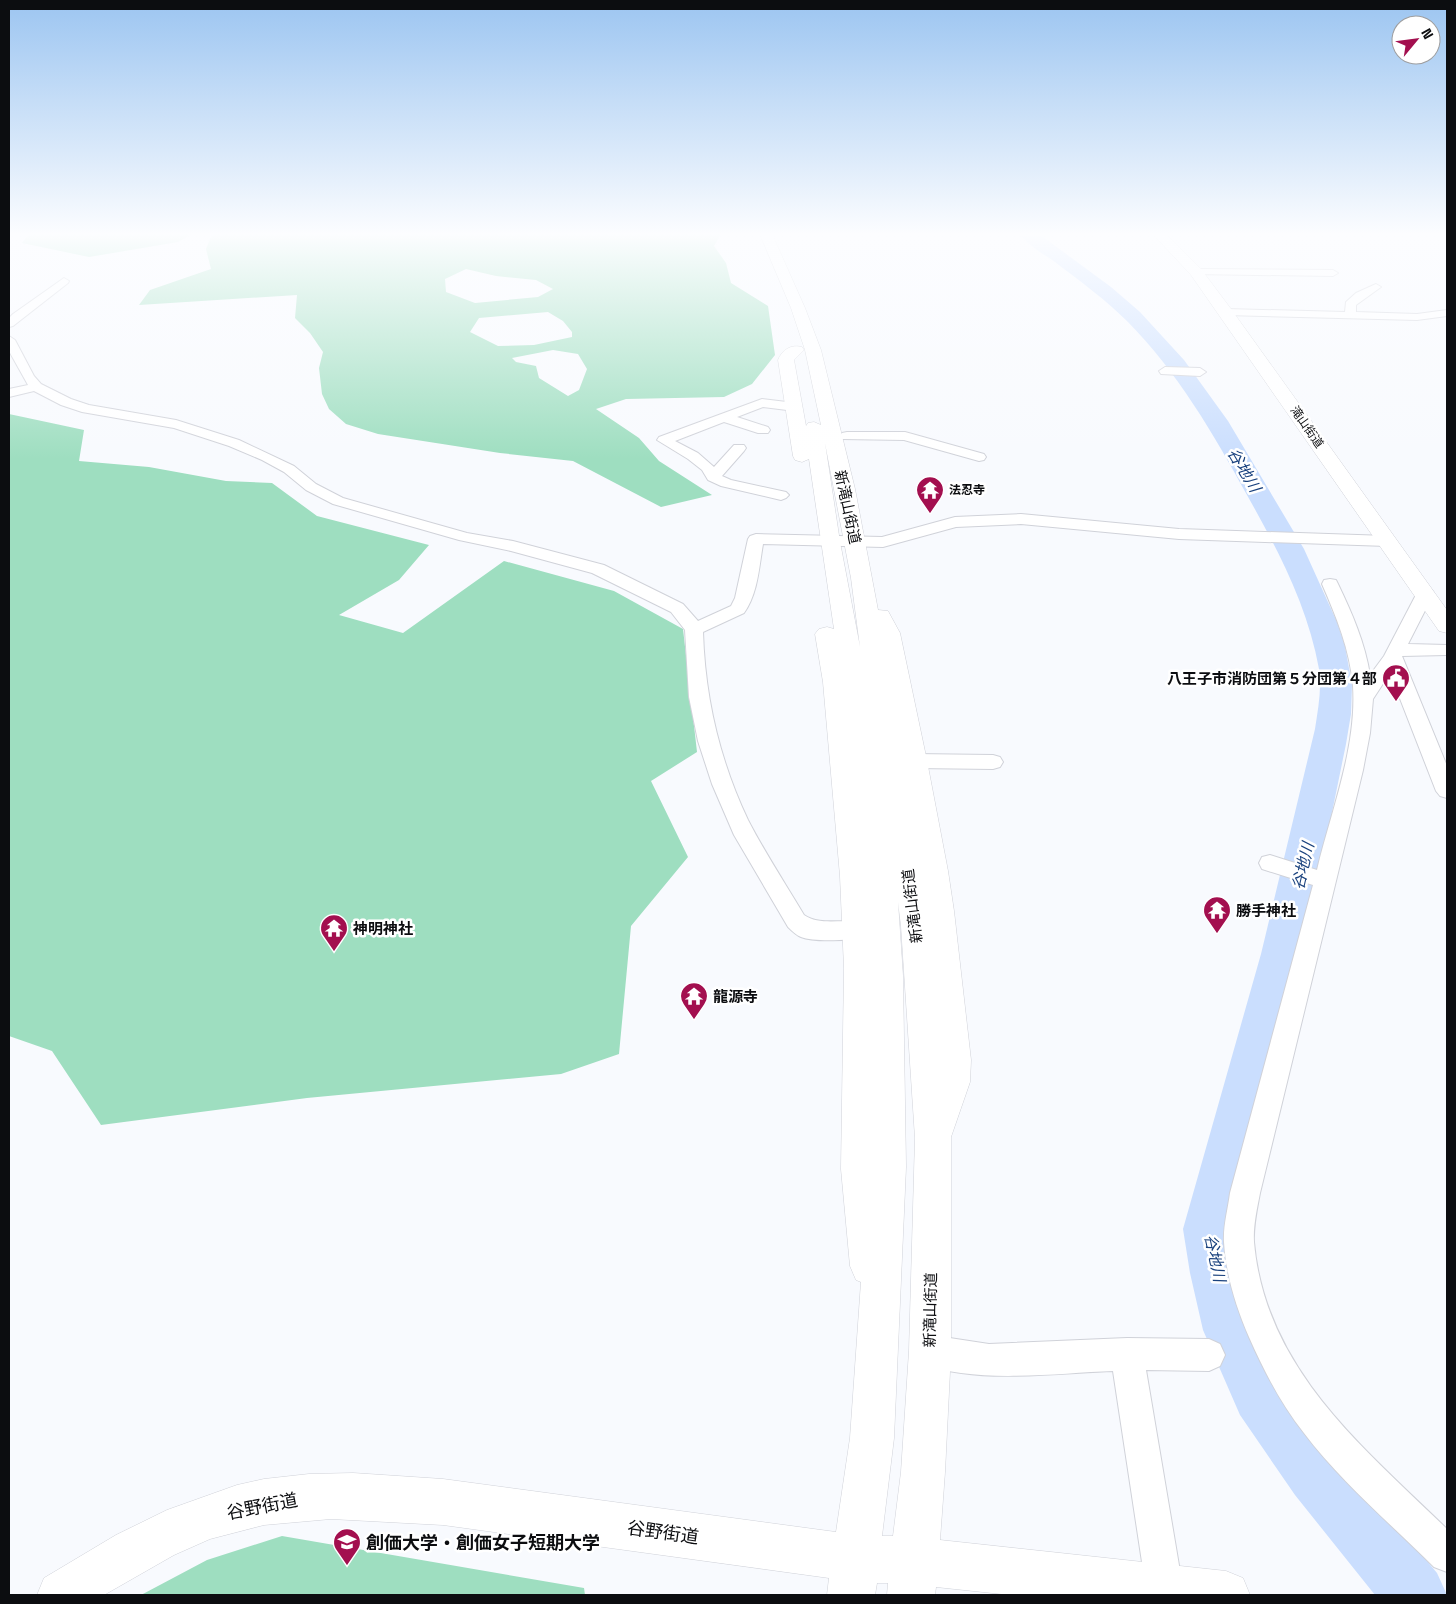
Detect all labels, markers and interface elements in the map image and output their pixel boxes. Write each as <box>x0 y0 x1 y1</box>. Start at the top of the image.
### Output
north arrow <box>1391 15 1441 65</box>
text: N <box>1417 25 1438 42</box>
street label: 滝山街道 <box>1287 403 1327 451</box>
water label: 谷地川 <box>1223 444 1266 498</box>
street label: 新滝山街道 <box>831 468 865 546</box>
temple icon: 法忍寺 <box>915 475 945 514</box>
place label: 法忍寺 <box>949 482 985 498</box>
public building icon: 八王子市消防団第５分団第４部 <box>1381 663 1411 702</box>
place label: 八王子市消防団第５分団第４部 <box>1167 669 1377 688</box>
water label: 谷地川 <box>1287 838 1319 892</box>
street label: 新滝山街道 <box>898 868 926 944</box>
temple icon: 勝手神社 <box>1202 895 1232 934</box>
place label: 勝手神社 <box>1236 901 1296 920</box>
temple icon: 神明神社 <box>319 913 349 952</box>
place label: 神明神社 <box>352 919 413 938</box>
temple icon: 龍源寺 <box>679 981 709 1020</box>
place label: 龍源寺 <box>713 987 758 1006</box>
water label: 谷地川 <box>1200 1232 1231 1286</box>
street label: 新滝山街道 <box>920 1272 940 1348</box>
street label: 谷野街道 <box>224 1488 300 1524</box>
street label: 谷野街道 <box>626 1516 700 1548</box>
school or university icon: 創価大学・創価女子短期大学 <box>332 1527 362 1566</box>
place label: 創価大学・創価女子短期大学 <box>366 1531 600 1554</box>

